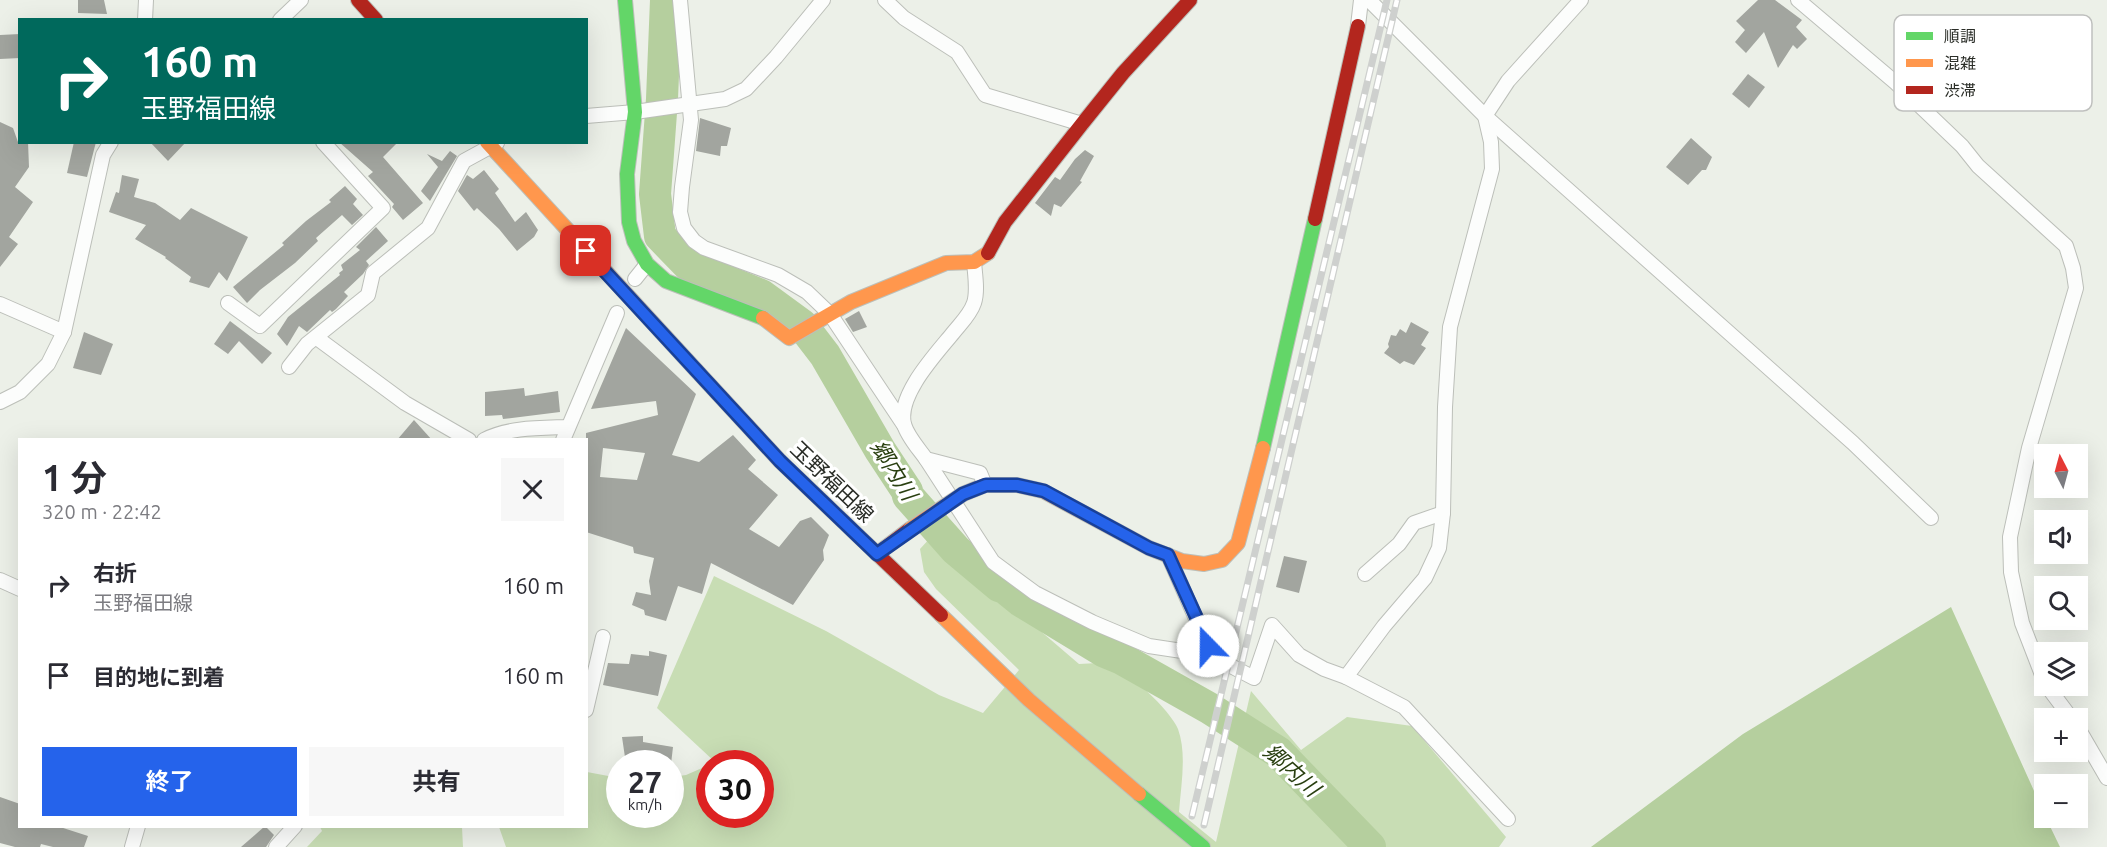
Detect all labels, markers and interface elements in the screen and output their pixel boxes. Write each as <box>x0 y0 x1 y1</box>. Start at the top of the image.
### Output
legend <box>1894 15 2092 111</box>
text: 順調 <box>1944 27 1976 45</box>
text: 160 m <box>141 38 258 85</box>
icon: right <box>42 42 120 120</box>
text: 混雑 <box>1944 54 1976 72</box>
text: 渋滞 <box>1944 81 1976 99</box>
text: 玉野福田線 <box>141 93 276 123</box>
pin <box>560 225 611 276</box>
icon: arrive <box>569 234 602 267</box>
water label: 郷内川 <box>866 435 924 506</box>
street label: 玉野福田線 <box>787 436 879 526</box>
north arrow <box>2034 444 2088 498</box>
map controls <box>2034 444 2088 828</box>
text: 1 分 <box>42 457 107 498</box>
button: close <box>501 458 564 521</box>
text: 320 m · 22:42 <box>42 500 162 523</box>
button: sound <box>2034 510 2088 564</box>
text: 右折 <box>93 560 137 585</box>
icon: right <box>42 569 75 602</box>
text: 160 m <box>503 573 564 598</box>
button: search <box>2034 576 2088 630</box>
text: 玉野福田線 <box>93 591 193 614</box>
position arrow <box>1176 614 1240 678</box>
button: layers <box>2034 642 2088 696</box>
icon: arrive <box>42 659 75 692</box>
text: 160 m <box>503 663 564 688</box>
text: 目的地に到着 <box>93 664 225 689</box>
button: + <box>2034 708 2088 762</box>
water label: 郷内川 <box>1259 738 1327 802</box>
button: 終了 <box>42 747 297 816</box>
button: 共有 <box>309 747 564 816</box>
speed limit sign: 30 <box>696 750 774 828</box>
text: 27 <box>628 765 662 799</box>
button: − <box>2034 774 2088 828</box>
text: km/h <box>628 796 662 813</box>

